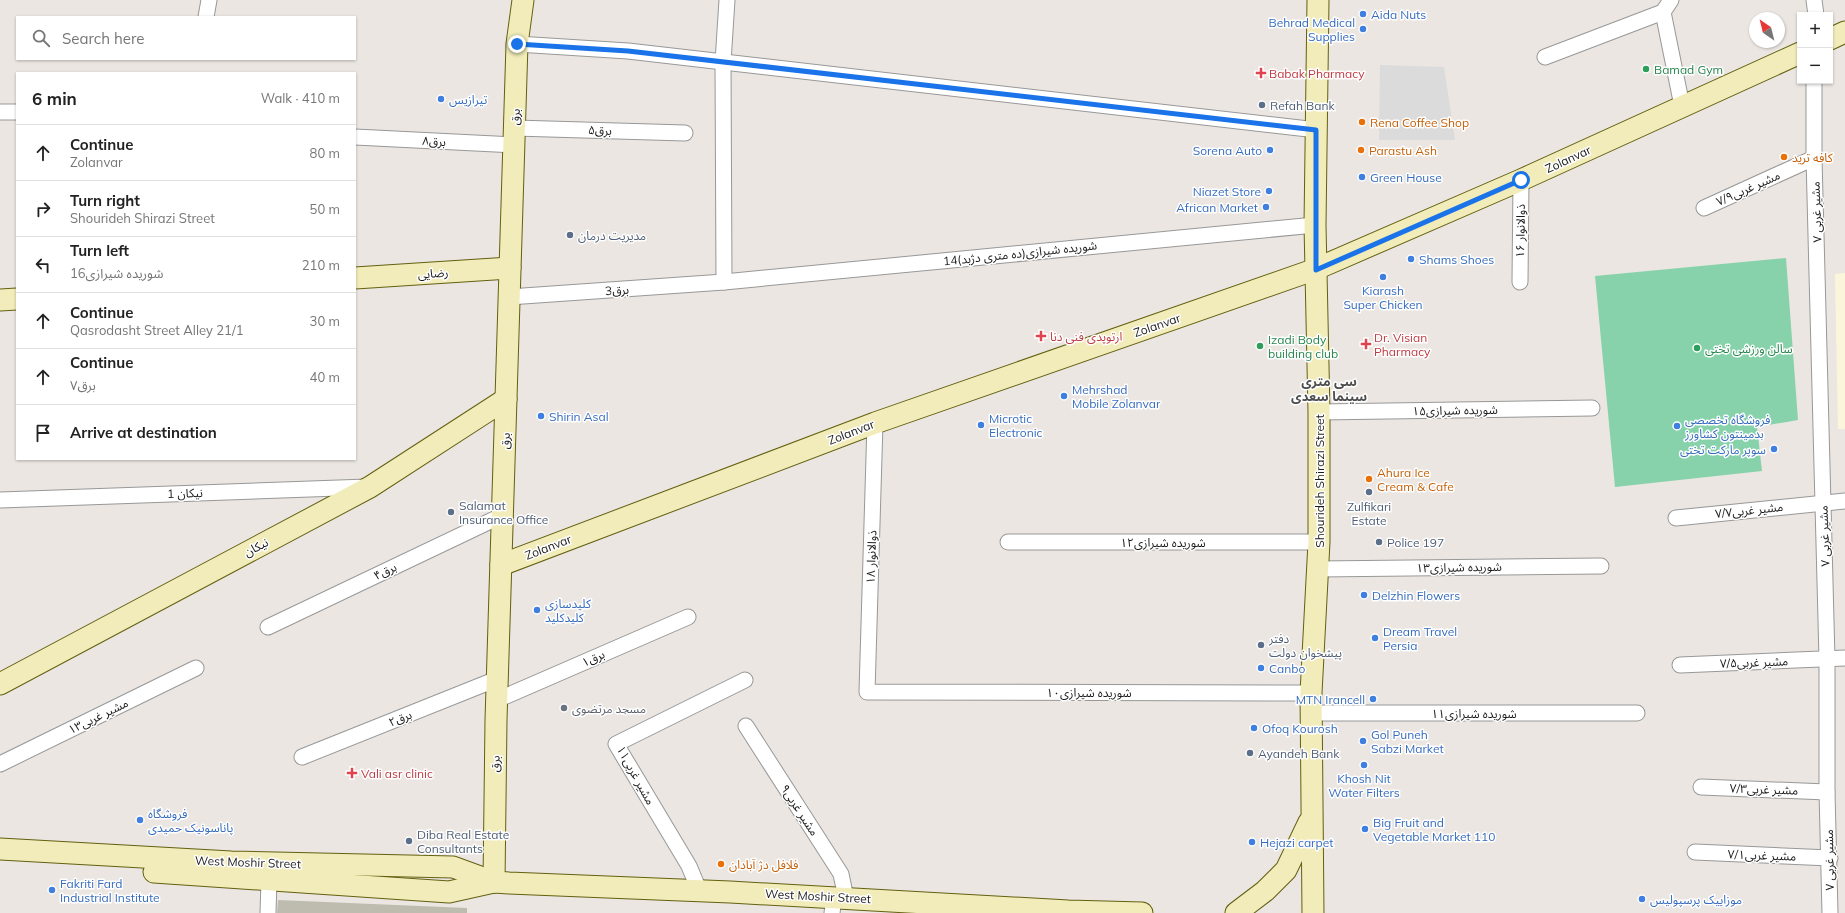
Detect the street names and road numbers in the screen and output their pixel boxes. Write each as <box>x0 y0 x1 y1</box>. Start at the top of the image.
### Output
street label: برق <box>507 108 523 126</box>
street label: برق۵ <box>588 122 612 138</box>
street label: برق۸ <box>422 133 446 149</box>
street label: Zolanvar <box>1543 142 1594 176</box>
street label: ۷/۹مشیر غربی <box>1714 167 1782 209</box>
street label: مشیر غربی ۷ <box>1807 181 1825 243</box>
street label: ذوالانوار ۱۶ <box>1512 204 1528 258</box>
street label: 14شوریده شیرازی(ده متری دژبد) <box>942 237 1098 269</box>
street label: رضایی <box>417 264 449 282</box>
street label: 3برق <box>604 282 630 298</box>
street label: Zolanvar <box>1132 310 1183 340</box>
street label: شوریده شیرازی۱۵ <box>1412 402 1498 418</box>
street label: Shourideh Shirazi Street <box>1312 414 1327 548</box>
street label: Zolanvar <box>826 416 877 448</box>
street label: برق <box>497 432 513 450</box>
street label: نیکان 1 <box>167 485 203 501</box>
street label: ۷/۷مشیر غربی <box>1714 499 1784 521</box>
street label: مشیر غربی ۷ <box>1815 505 1833 567</box>
street label: ذوالانوار ۱۸ <box>863 530 879 584</box>
street label: Zolanvar <box>523 531 574 563</box>
street label: نیکان <box>241 534 271 560</box>
street label: شوریده شیرازی۱۲ <box>1120 535 1206 550</box>
street label: برق۴ <box>371 559 399 583</box>
street label: شوریده شیرازی۱۳ <box>1416 559 1502 575</box>
street label: برق۱ <box>579 646 607 670</box>
street label: ۷/۵مشیر غربی <box>1719 653 1789 671</box>
street label: ۱۰شوریده شیرازی <box>1046 685 1132 700</box>
street label: مشیر غربی۱۳ <box>65 695 131 737</box>
street label: شوریده شیرازی۱۱ <box>1431 706 1517 721</box>
street label: برق۲ <box>386 707 414 729</box>
street label: مشیر غربی۱۱ <box>614 743 658 807</box>
street label: برق <box>487 755 503 773</box>
street label: ۷/۳مشیر غربی <box>1729 780 1799 798</box>
street label: مشیر غربی۹ <box>778 781 822 839</box>
street label: مشیر غربی ۷ <box>1821 829 1837 891</box>
street label: ۷/۱مشیر غربی <box>1727 846 1797 864</box>
street label: West Moshir Street <box>195 853 301 871</box>
street label: West Moshir Street <box>765 886 871 906</box>

